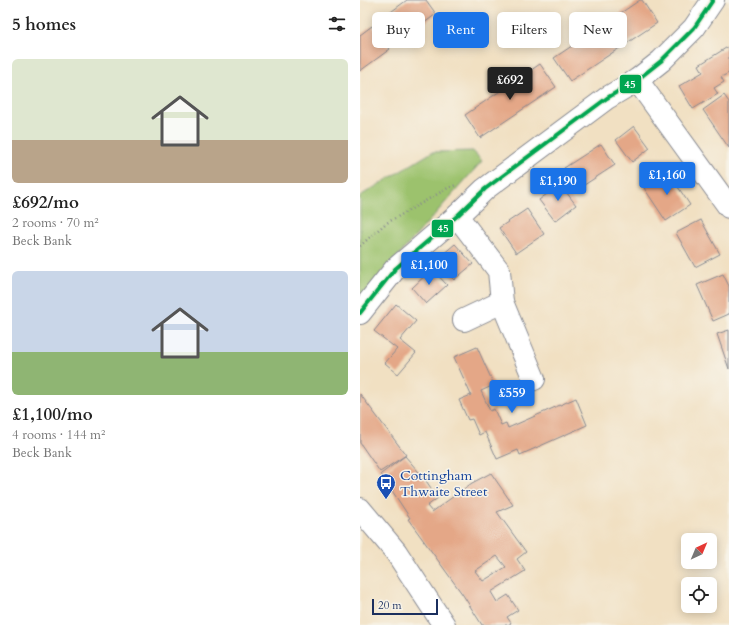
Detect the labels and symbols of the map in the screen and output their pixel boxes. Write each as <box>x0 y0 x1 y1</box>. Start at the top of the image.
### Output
pin: £692 <box>486 67 534 101</box>
line badge: 45 <box>619 74 642 94</box>
text: 45 <box>624 77 636 92</box>
pin: £1,160 <box>634 162 700 196</box>
pin: £1,190 <box>525 168 591 202</box>
line badge: 45 <box>431 219 454 238</box>
text: 45 <box>437 221 449 236</box>
pin: £1,100 <box>396 252 462 286</box>
pin: £559 <box>488 380 536 414</box>
place label: Cottingham Thwaite Street <box>400 466 488 501</box>
bus stop icon: Cottingham Thwaite Street <box>375 472 397 500</box>
north arrow <box>681 533 717 569</box>
scale bar <box>372 597 438 616</box>

